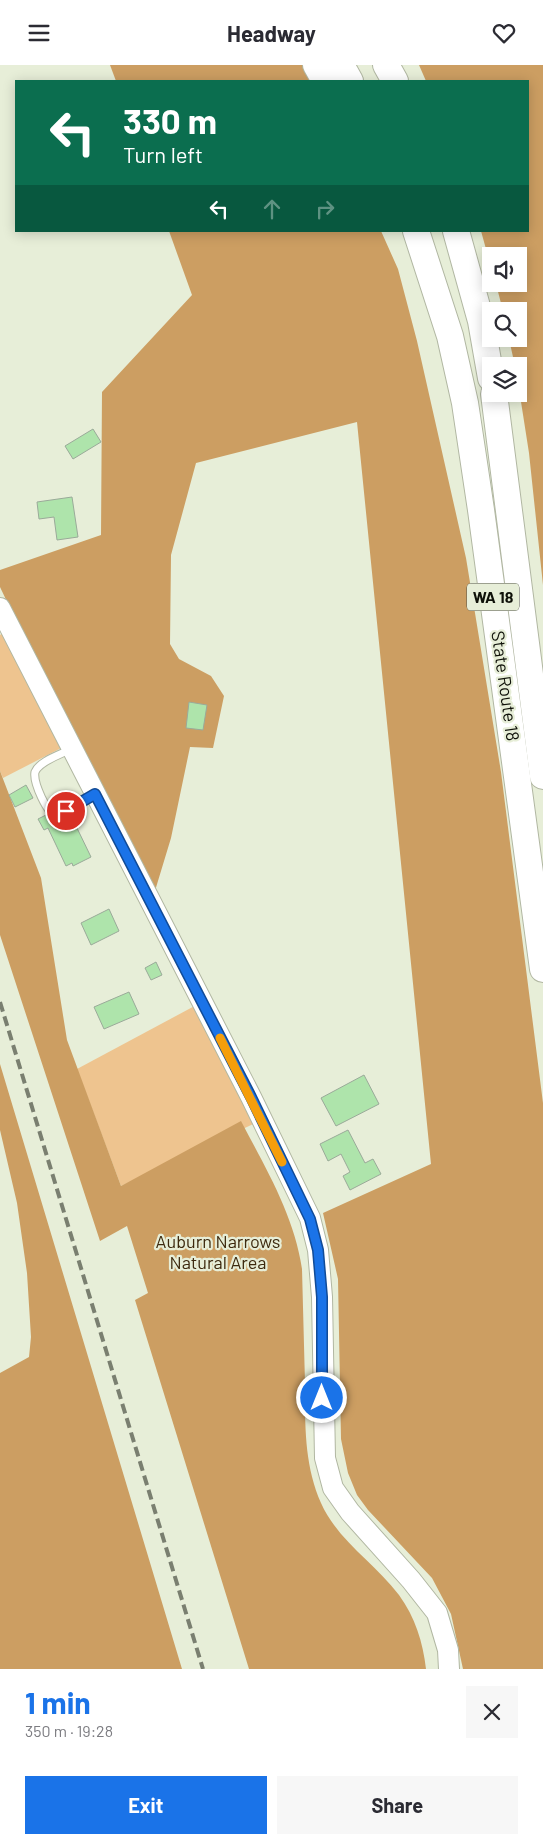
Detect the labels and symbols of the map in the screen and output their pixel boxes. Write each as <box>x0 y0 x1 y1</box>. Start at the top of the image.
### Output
road number: WA 18 <box>467 583 519 611</box>
street label: State Route 18 <box>487 629 525 742</box>
pin <box>45 790 87 832</box>
park label: Auburn Narrows Natural Area <box>156 1230 280 1273</box>
position arrow <box>295 1371 347 1423</box>

